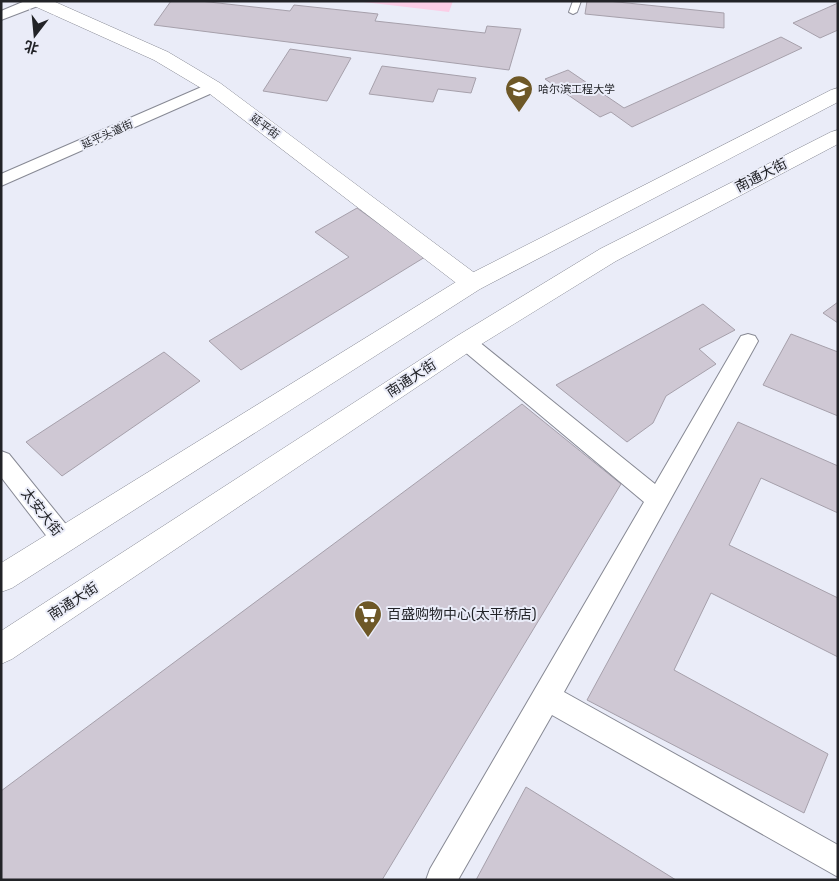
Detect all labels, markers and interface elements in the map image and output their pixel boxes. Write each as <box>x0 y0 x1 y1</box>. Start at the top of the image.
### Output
north arrow <box>10 10 60 60</box>
text: 北 <box>22 37 41 57</box>
school or university icon: 哈尔滨工程大学 <box>504 74 534 113</box>
place label: 哈尔滨工程大学 <box>538 83 615 96</box>
street label: 延平街 <box>248 111 282 142</box>
street label: 延平头道街 <box>79 117 135 152</box>
street label: 南通大街 <box>732 155 790 196</box>
street label: 南通大街 <box>383 356 439 401</box>
street label: 太安大街 <box>18 485 66 540</box>
street label: 南通大街 <box>45 579 101 624</box>
supermarket icon: 百盛购物中心(太平桥店) <box>353 599 383 638</box>
place label: 百盛购物中心(太平桥店) <box>387 606 537 623</box>

